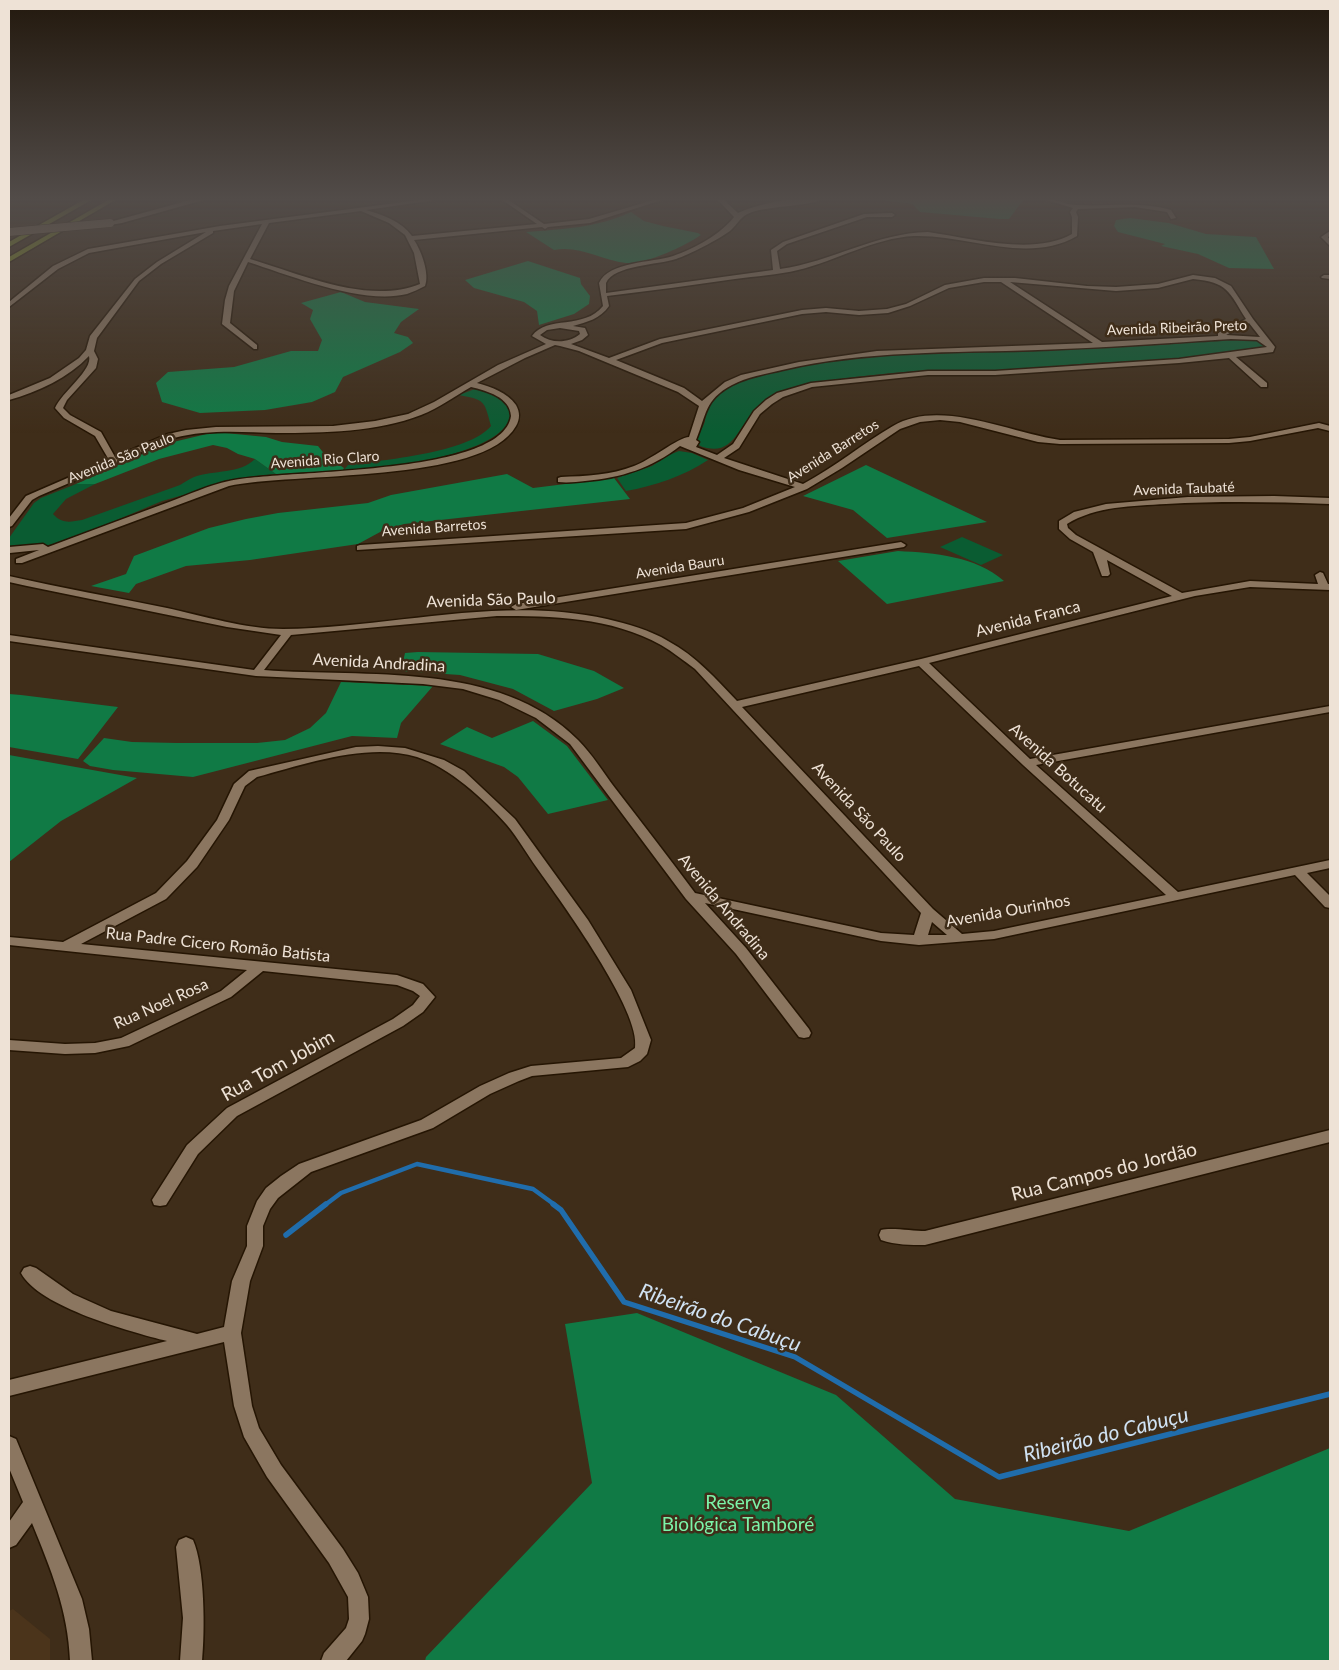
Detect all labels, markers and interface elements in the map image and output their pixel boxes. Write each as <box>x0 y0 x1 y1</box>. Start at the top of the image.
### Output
street label: Avenida Ribeirão Preto <box>1107 317 1247 339</box>
street label: Avenida Barretos <box>784 416 882 486</box>
street label: Avenida São Paulo <box>65 429 177 487</box>
street label: Avenida Rio Claro <box>270 448 380 472</box>
street label: Avenida Taubaté <box>1133 479 1235 499</box>
street label: Avenida Barretos <box>381 516 487 540</box>
street label: Avenida Bauru <box>634 552 726 582</box>
street label: Avenida São Paulo <box>426 588 556 612</box>
street label: Avenida Franca <box>974 597 1082 641</box>
street label: Avenida Andradina <box>312 650 446 676</box>
street label: Avenida Botucatu <box>1005 719 1111 817</box>
street label: Avenida São Paulo <box>808 758 910 866</box>
street label: Avenida Andradina <box>674 850 774 964</box>
street label: Avenida Ourinhos <box>944 891 1072 931</box>
street label: Rua Padre Cicero Romão Batista <box>105 924 331 966</box>
street label: Rua Noel Rosa <box>111 975 211 1033</box>
street label: Rua Tom Jobim <box>217 1026 339 1106</box>
street label: Rua Campos do Jordão <box>1009 1138 1199 1206</box>
water label: Ribeirão do Cabuçu <box>636 1278 804 1358</box>
water label: Ribeirão do Cabuçu <box>1021 1402 1191 1468</box>
park label: Reserva Biológica Tamboré <box>662 1492 814 1536</box>

